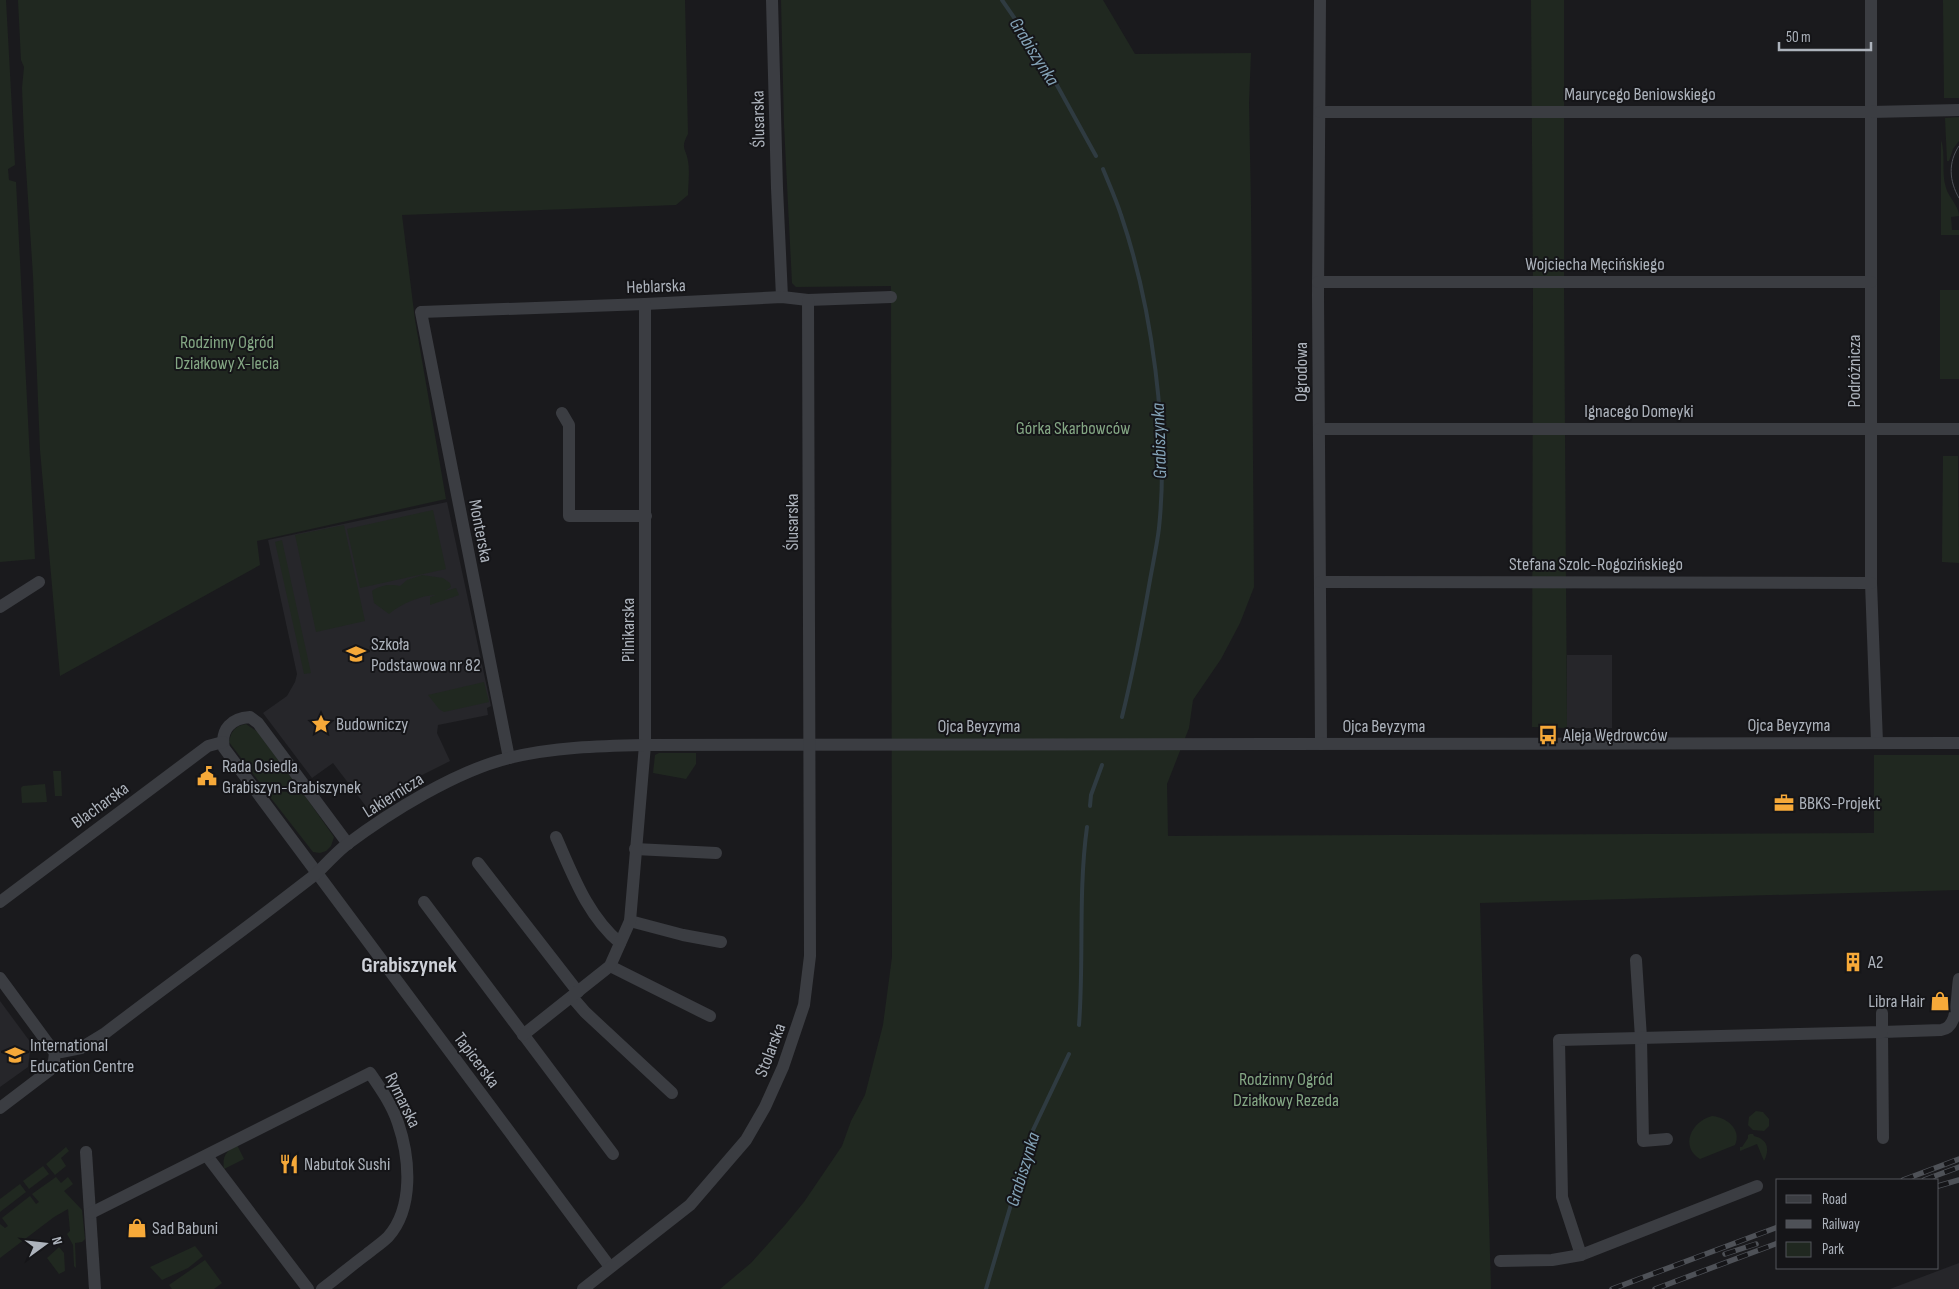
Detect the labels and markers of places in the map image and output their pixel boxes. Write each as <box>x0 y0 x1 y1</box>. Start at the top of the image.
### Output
place label: Szkoła Podstawowa nr 82 <box>371 634 481 676</box>
school or university icon: Szkoła Podstawowa nr 82 <box>345 643 367 665</box>
place icon: Budowniczy <box>310 713 332 735</box>
place label: Budowniczy <box>336 714 408 735</box>
bus stop icon: Aleja Wędrowców <box>1537 724 1559 746</box>
place label: Aleja Wędrowców <box>1562 725 1668 746</box>
place label: Rada Osiedla Grabiszyn-Grabiszynek <box>222 756 361 798</box>
public building icon: Rada Osiedla Grabiszyn-Grabiszynek <box>196 765 218 787</box>
office icon: BBKS-Projekt <box>1773 792 1795 814</box>
place label: BBKS-Projekt <box>1799 793 1881 814</box>
building icon: A2 <box>1842 951 1864 973</box>
place label: A2 <box>1867 952 1883 973</box>
shop icon: Libra Hair <box>1929 990 1951 1012</box>
place label: Libra Hair <box>1868 991 1925 1012</box>
place label: International Education Centre <box>30 1035 134 1077</box>
school or university icon: International Education Centre <box>4 1044 26 1066</box>
restaurant icon: Nabutok Sushi <box>278 1153 300 1175</box>
place label: Nabutok Sushi <box>304 1154 390 1175</box>
shop icon: Sad Babuni <box>126 1217 148 1239</box>
place label: Sad Babuni <box>152 1218 218 1239</box>

